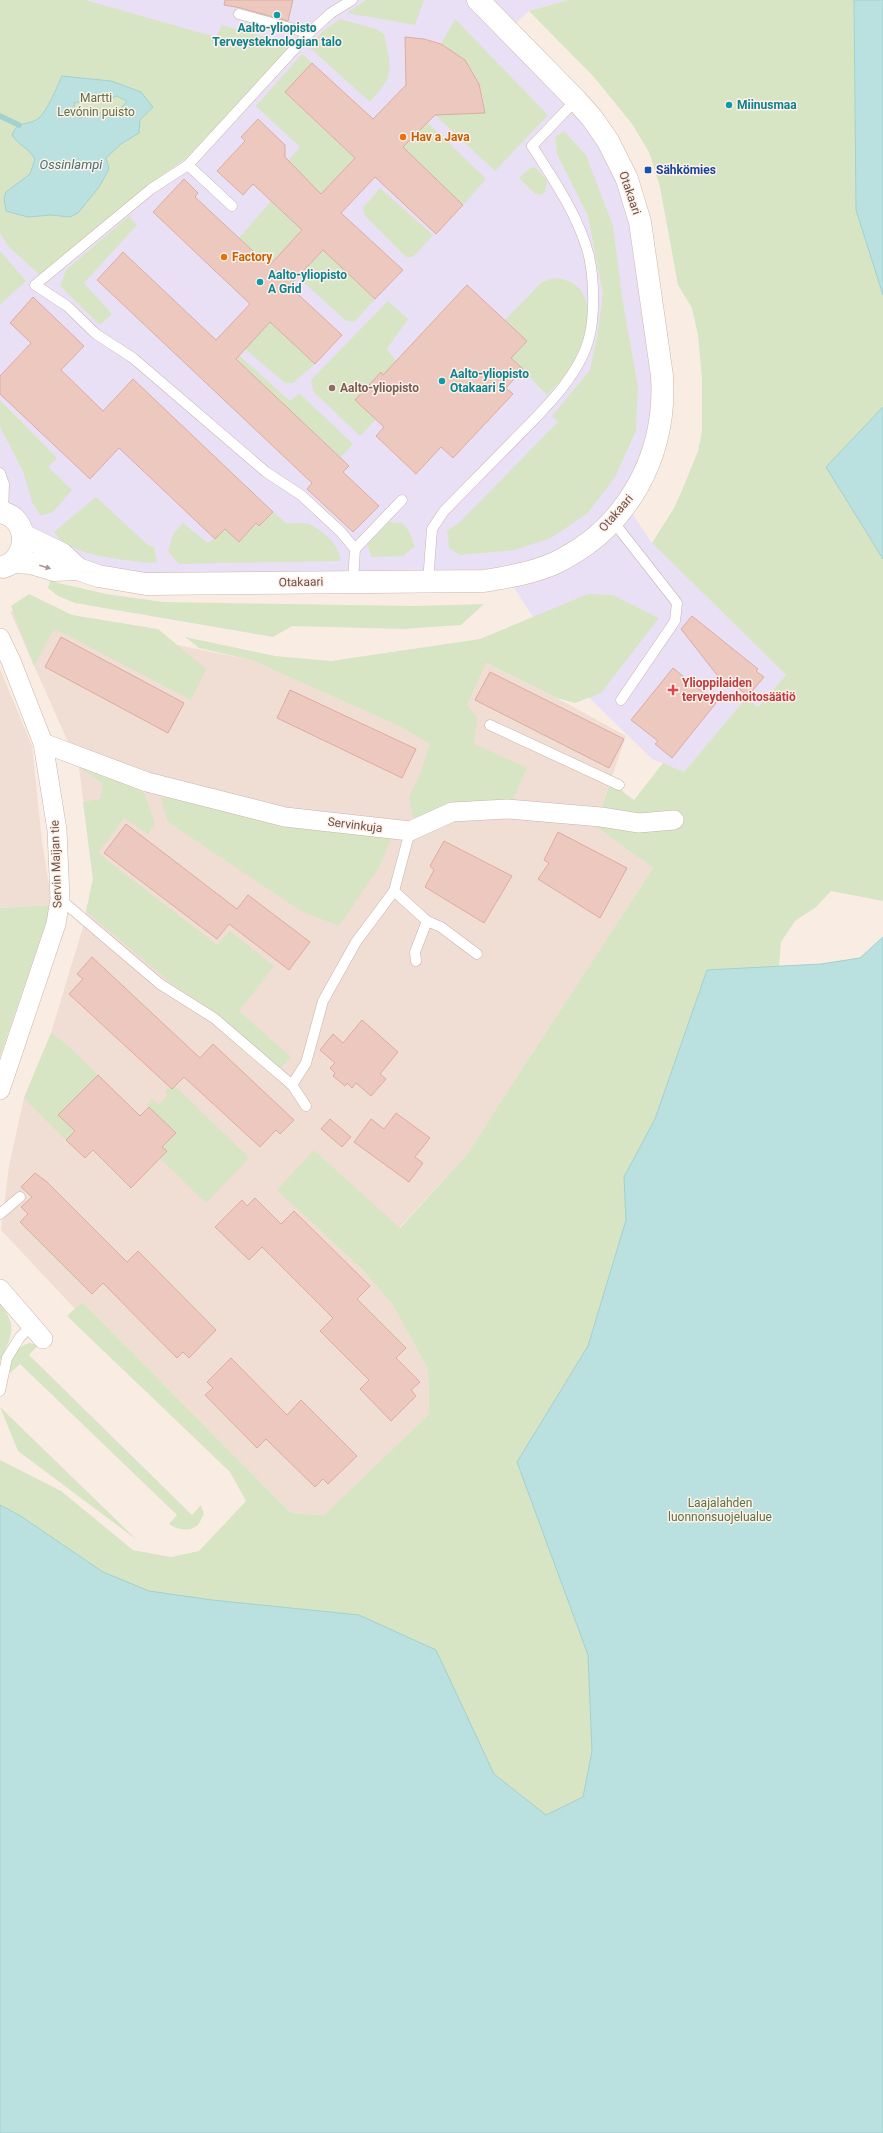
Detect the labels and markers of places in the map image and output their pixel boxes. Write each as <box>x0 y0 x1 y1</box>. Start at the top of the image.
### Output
marker: Aalto-yliopisto Terveysteknologian talo <box>272 10 282 20</box>
place label: Aalto-yliopisto Terveysteknologian talo <box>212 21 342 49</box>
place label: Miinusmaa <box>737 98 797 112</box>
marker: Miinusmaa <box>724 100 734 110</box>
place label: Hav a Java <box>411 130 470 144</box>
marker: Hav a Java <box>398 132 408 142</box>
place label: Sähkömies <box>656 163 716 177</box>
marker: Sähkömies <box>643 165 653 175</box>
place label: Factory <box>232 250 273 264</box>
marker: Factory <box>219 252 229 262</box>
place label: Aalto-yliopisto A Grid <box>268 268 347 296</box>
marker: Aalto-yliopisto A Grid <box>255 277 265 287</box>
place label: Aalto-yliopisto Otakaari 5 <box>450 367 529 395</box>
marker: Aalto-yliopisto Otakaari 5 <box>437 376 447 386</box>
place label: Aalto-yliopisto <box>340 381 419 395</box>
marker: Aalto-yliopisto <box>327 383 337 393</box>
place label: Ylioppilaiden terveydenhoitosäätiö <box>682 676 796 704</box>
marker: Ylioppilaiden terveydenhoitosäätiö <box>667 684 679 696</box>

